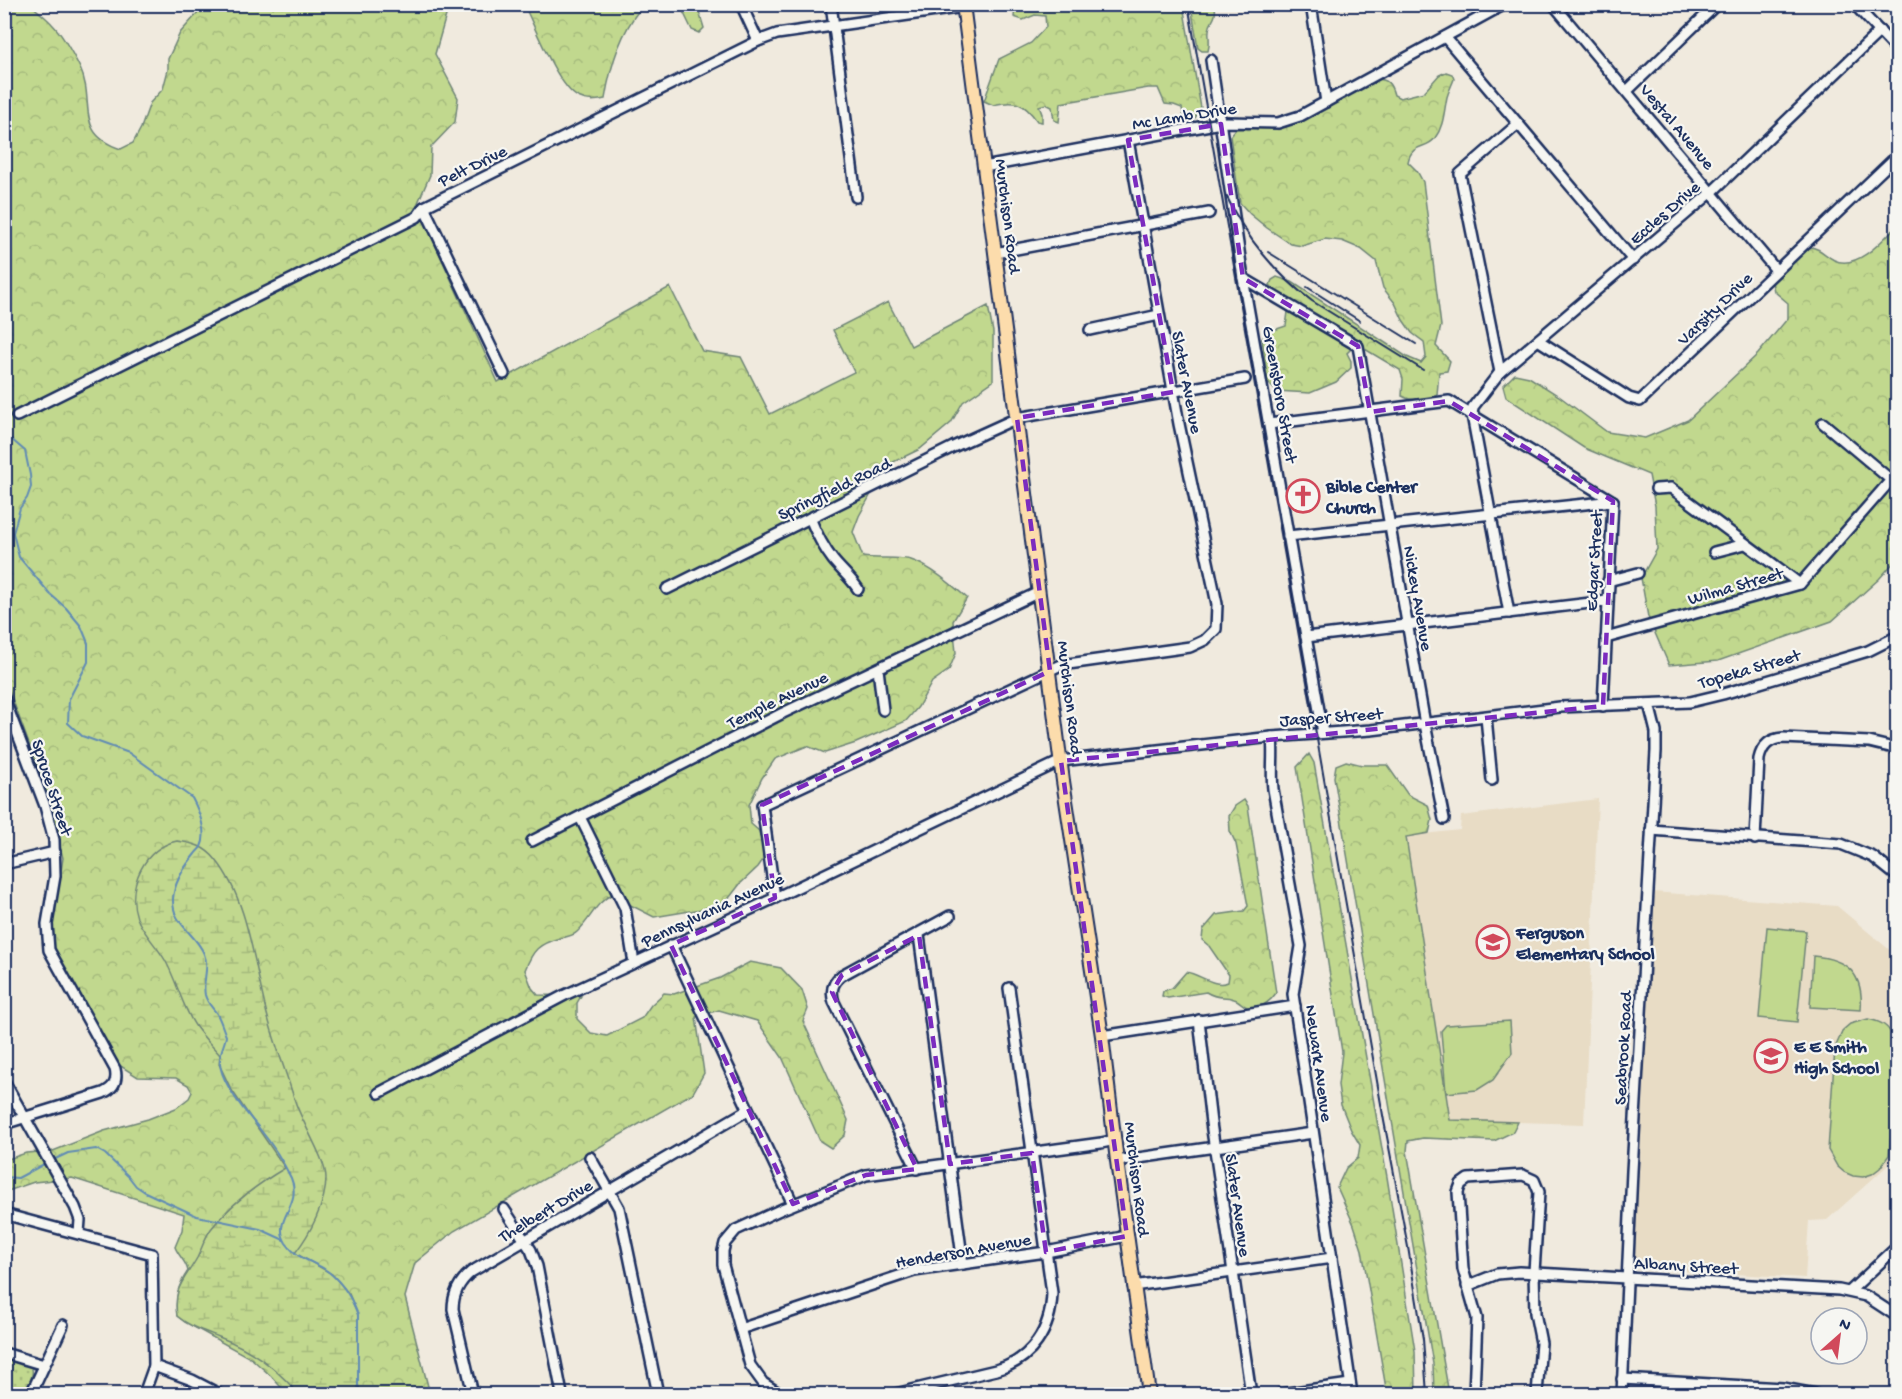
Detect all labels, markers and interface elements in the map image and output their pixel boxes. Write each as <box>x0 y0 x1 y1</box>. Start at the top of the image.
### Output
street label: Vestal Avenue <box>1633 80 1719 175</box>
street label: Mc Lamb Drive <box>1131 99 1239 136</box>
street label: Pelt Drive <box>434 141 512 193</box>
street label: Murchison Road <box>989 158 1024 276</box>
street label: Eccles Drive <box>1626 177 1706 250</box>
street label: Varsity Drive <box>1673 268 1758 352</box>
street label: Greensboro Street <box>1256 325 1301 466</box>
street label: Slater Avenue <box>1165 330 1206 436</box>
street label: Springfield Road <box>775 453 896 527</box>
church icon: Bible Center Church <box>1285 478 1321 514</box>
place label: Bible Center Church <box>1325 478 1419 520</box>
street label: Edgar Street <box>1582 509 1609 612</box>
street label: Nickey Avenue <box>1397 544 1436 653</box>
street label: Wilma Street <box>1686 563 1787 611</box>
street label: Murchison Road <box>1051 640 1086 758</box>
street label: Topeka Street <box>1696 645 1804 695</box>
street label: Temple Avenue <box>723 667 833 735</box>
street label: Jasper Street <box>1279 704 1385 733</box>
street label: Spruce Street <box>25 737 77 840</box>
street label: Pennsylvania Avenue <box>638 869 788 954</box>
school or university icon: Ferguson Elementary School <box>1475 924 1511 960</box>
place label: Ferguson Elementary School <box>1515 924 1655 966</box>
street label: Seabrook Road <box>1611 989 1638 1106</box>
street label: Newark Avenue <box>1299 1004 1336 1124</box>
school or university icon: E E Smith High School <box>1753 1038 1789 1074</box>
place label: E E Smith High School <box>1794 1038 1879 1080</box>
street label: Murchison Road <box>1118 1121 1153 1239</box>
street label: Slater Avenue <box>1219 1153 1254 1259</box>
street label: Thelbert Drive <box>495 1176 598 1249</box>
street label: Henderson Avenue <box>894 1230 1034 1275</box>
street label: Albany Street <box>1634 1254 1740 1281</box>
north arrow <box>1809 1306 1869 1366</box>
text: N <box>1835 1315 1854 1337</box>

